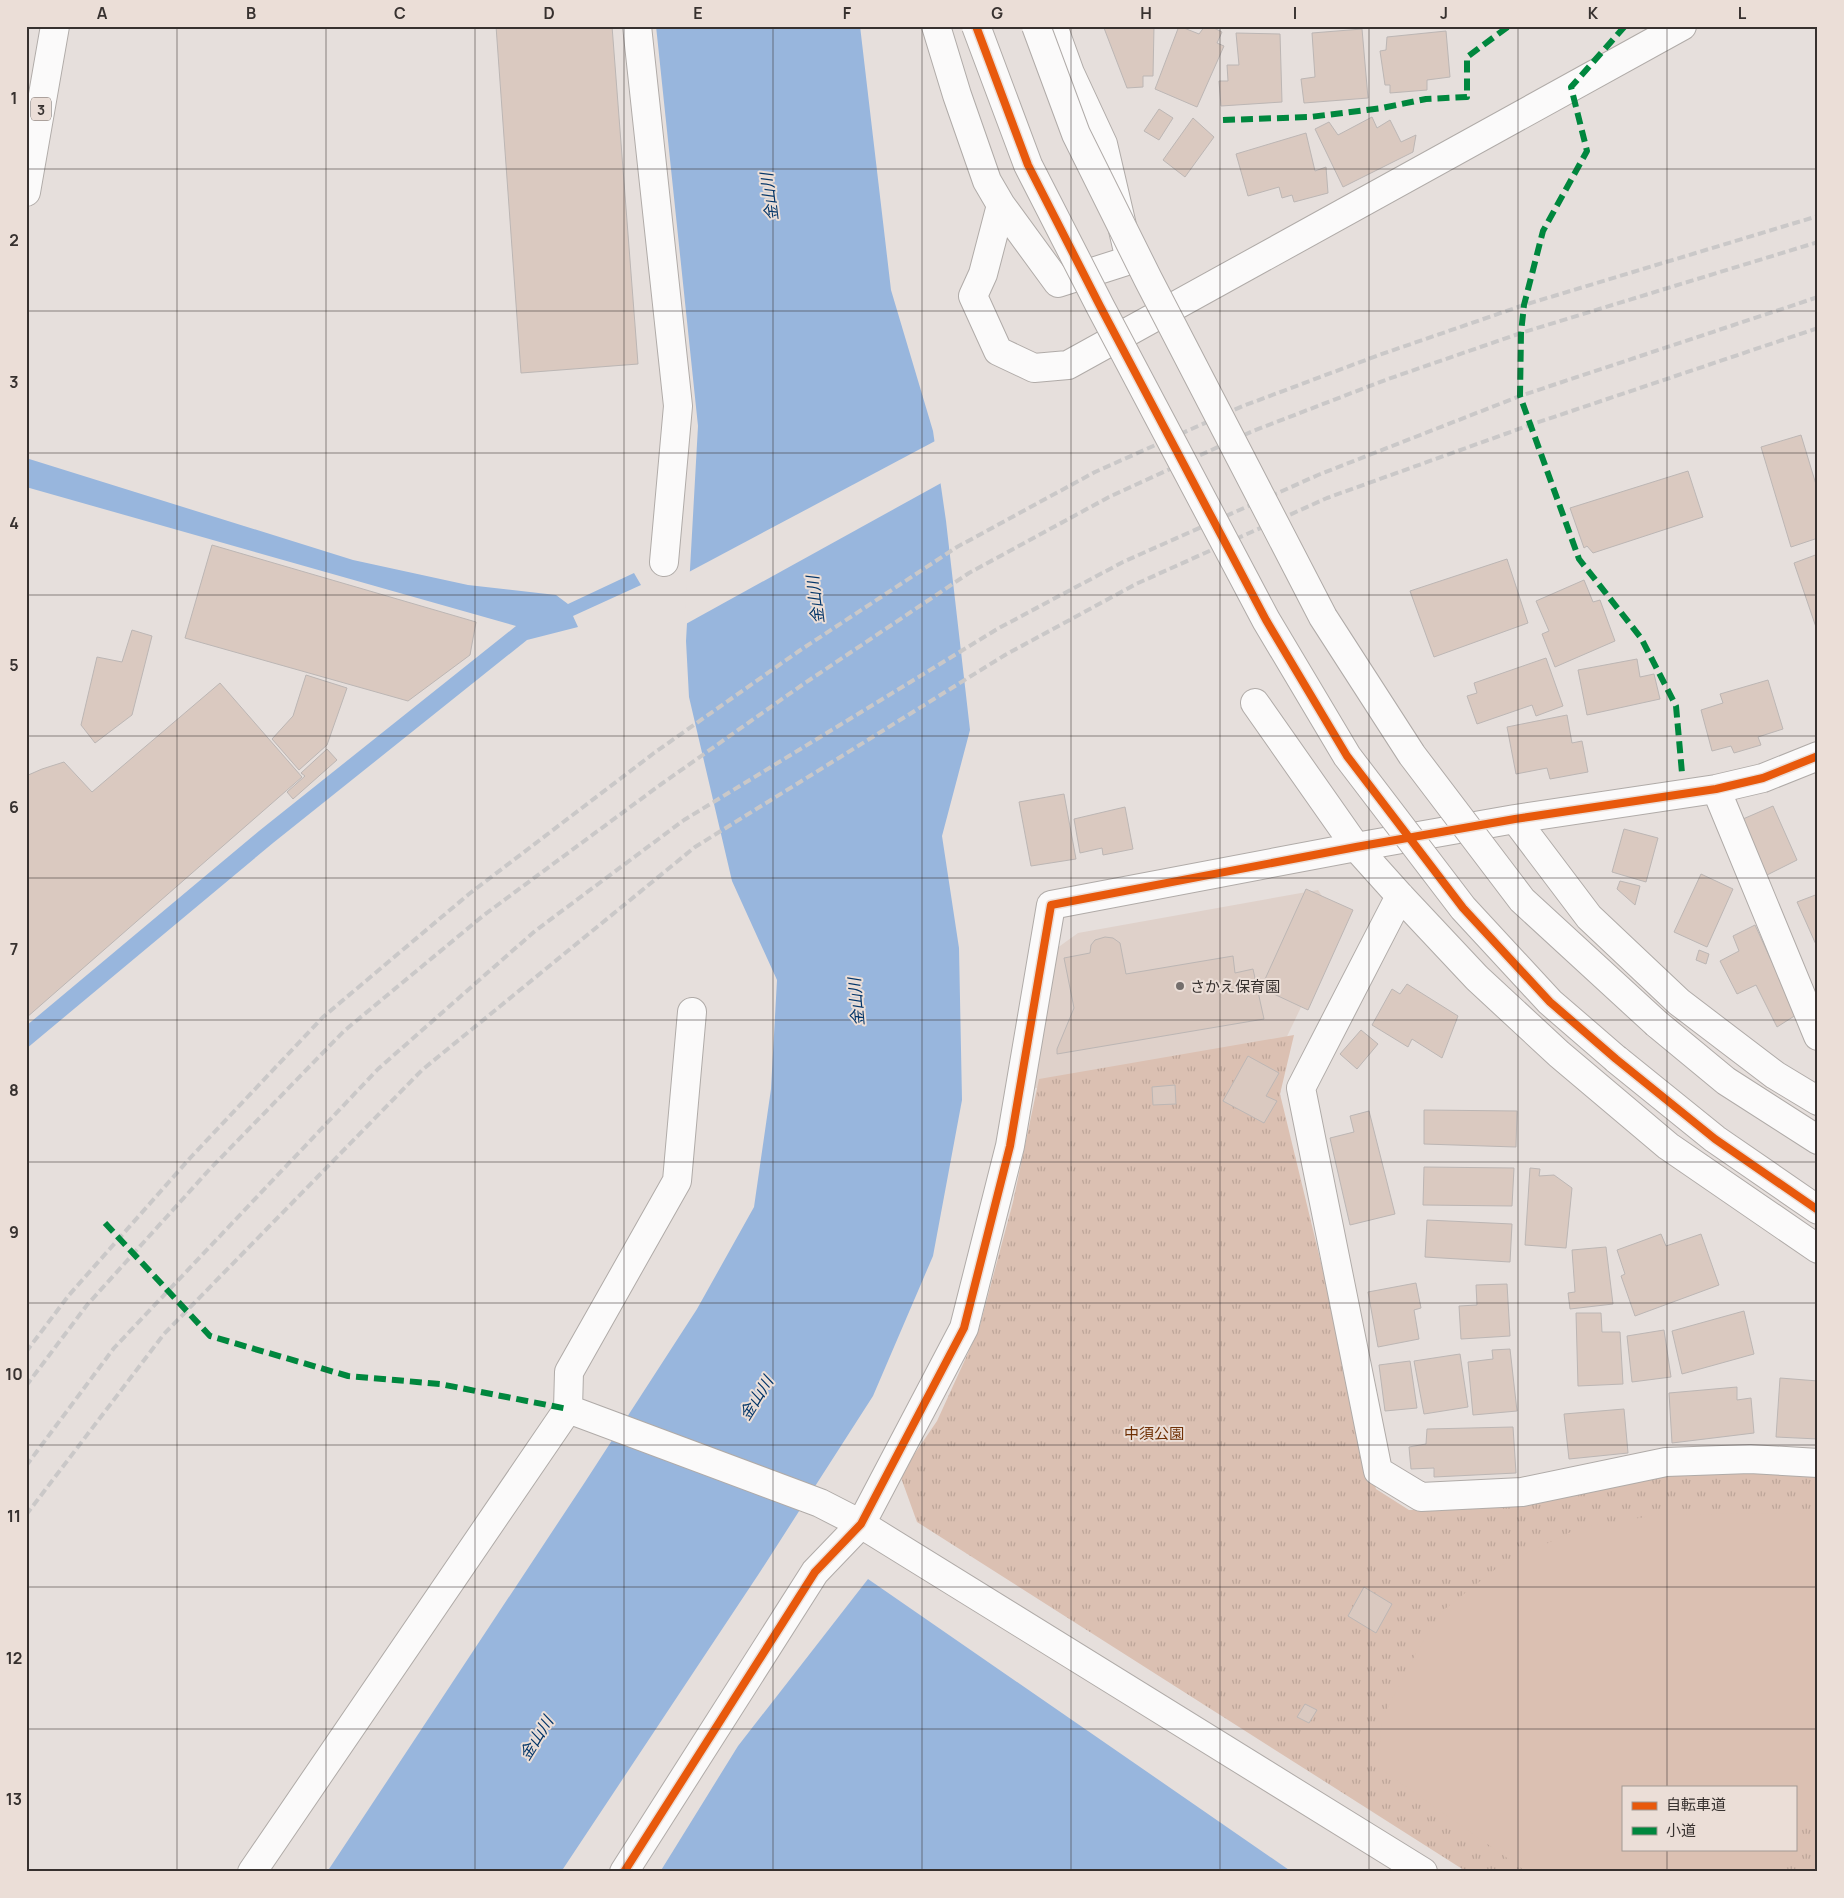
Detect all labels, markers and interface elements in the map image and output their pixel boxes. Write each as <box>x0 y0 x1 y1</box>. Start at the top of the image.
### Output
text: A <box>97 2 108 24</box>
text: B <box>246 2 256 24</box>
text: C <box>394 2 406 24</box>
text: D <box>543 2 555 24</box>
text: E <box>693 2 703 24</box>
text: F <box>843 2 852 24</box>
text: G <box>991 2 1003 24</box>
text: H <box>1140 2 1152 24</box>
text: I <box>1293 2 1297 24</box>
text: J <box>1440 2 1448 24</box>
text: K <box>1588 2 1599 24</box>
text: L <box>1738 2 1747 24</box>
text: 1 <box>10 87 18 109</box>
road number: 3 <box>31 98 51 120</box>
water label: 金山川 <box>755 170 783 222</box>
text: 2 <box>9 229 19 251</box>
text: 3 <box>9 371 19 393</box>
text: 4 <box>9 512 19 534</box>
water label: 金山川 <box>801 573 829 625</box>
text: 5 <box>9 654 19 676</box>
text: 6 <box>9 796 19 818</box>
text: 7 <box>10 938 18 960</box>
water label: 金山川 <box>843 975 869 1027</box>
place label: さかえ保育園 <box>1190 976 1280 997</box>
marker: さかえ保育園 <box>1174 980 1186 992</box>
text: 8 <box>9 1079 19 1101</box>
text: 9 <box>9 1221 19 1243</box>
text: 10 <box>5 1363 23 1385</box>
water label: 金山川 <box>734 1370 779 1424</box>
park label: 中須公園 <box>1124 1423 1184 1444</box>
text: 11 <box>7 1505 21 1527</box>
text: 12 <box>6 1647 22 1669</box>
water label: 金山川 <box>514 1710 559 1764</box>
legend <box>1622 1786 1796 1850</box>
text: 13 <box>6 1788 22 1810</box>
text: 自転車道 <box>1666 1794 1726 1815</box>
text: 小道 <box>1666 1820 1696 1841</box>

